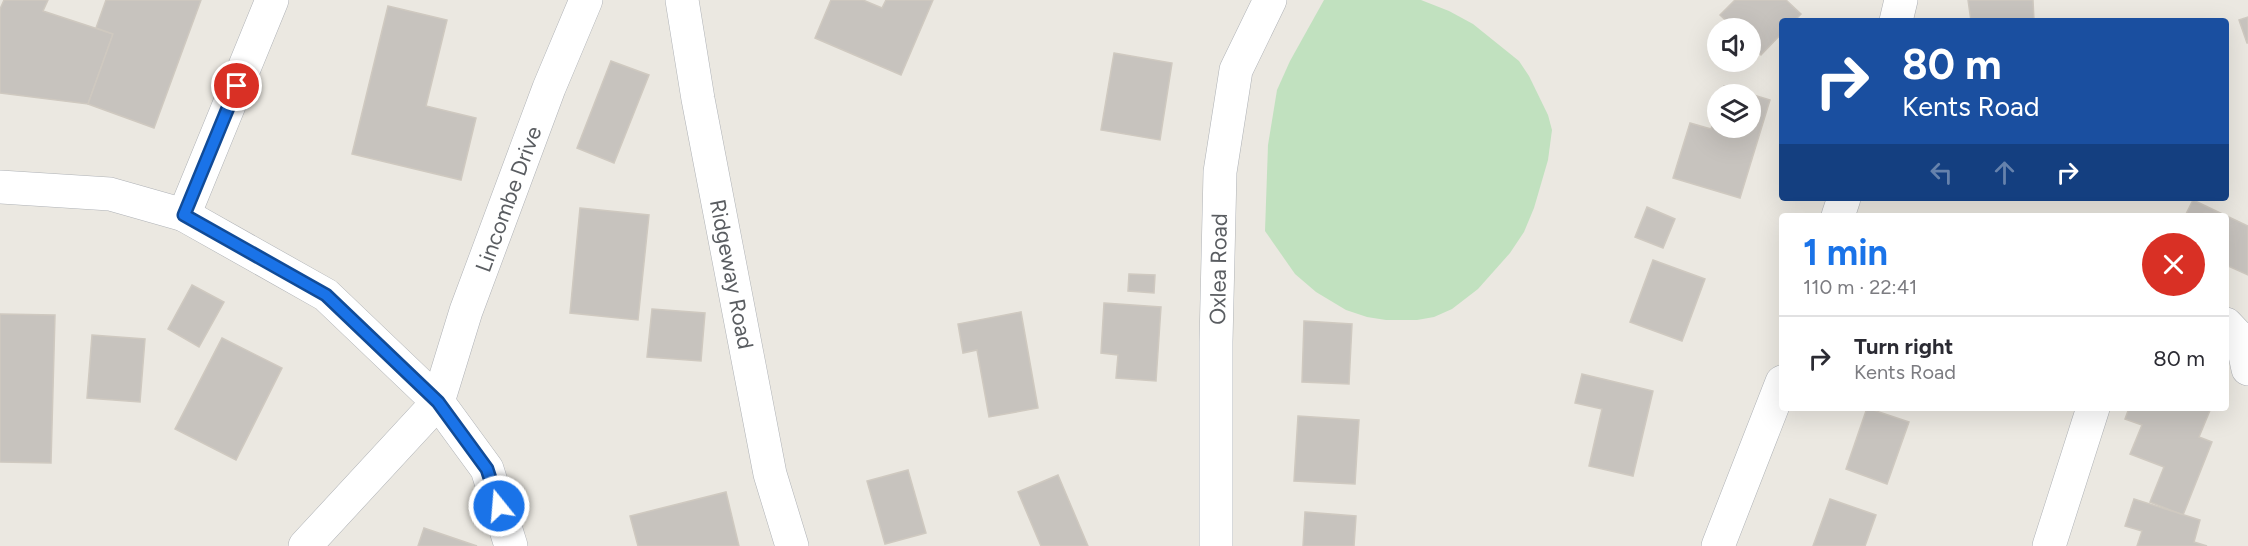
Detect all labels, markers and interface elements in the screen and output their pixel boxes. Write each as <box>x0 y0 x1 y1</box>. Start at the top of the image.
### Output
map controls <box>1707 18 1761 138</box>
button: sound <box>1707 18 1761 72</box>
text: 80 m <box>1902 39 2002 90</box>
icon: right <box>1803 42 1881 120</box>
pin <box>211 60 262 111</box>
icon: arrive <box>220 69 253 102</box>
button: layers <box>1707 84 1761 138</box>
text: Kents Road <box>1902 90 2040 123</box>
street label: Lincombe Drive <box>470 122 547 276</box>
icon: left <box>1925 156 1958 189</box>
icon: ahead <box>1988 156 2021 189</box>
icon: right <box>2051 156 2084 189</box>
street label: Ridgeway Road <box>704 197 759 351</box>
street label: Oxlea Road <box>1204 213 1233 325</box>
text: 1 min <box>1803 231 1888 274</box>
button: close <box>2142 233 2205 296</box>
text: 110 m · 22:41 <box>1803 275 1917 299</box>
text: Turn right <box>1854 333 1953 360</box>
icon: right <box>1803 342 1836 375</box>
text: 80 m <box>2153 345 2205 372</box>
text: Kents Road <box>1854 360 1956 384</box>
position arrow <box>467 474 531 538</box>

